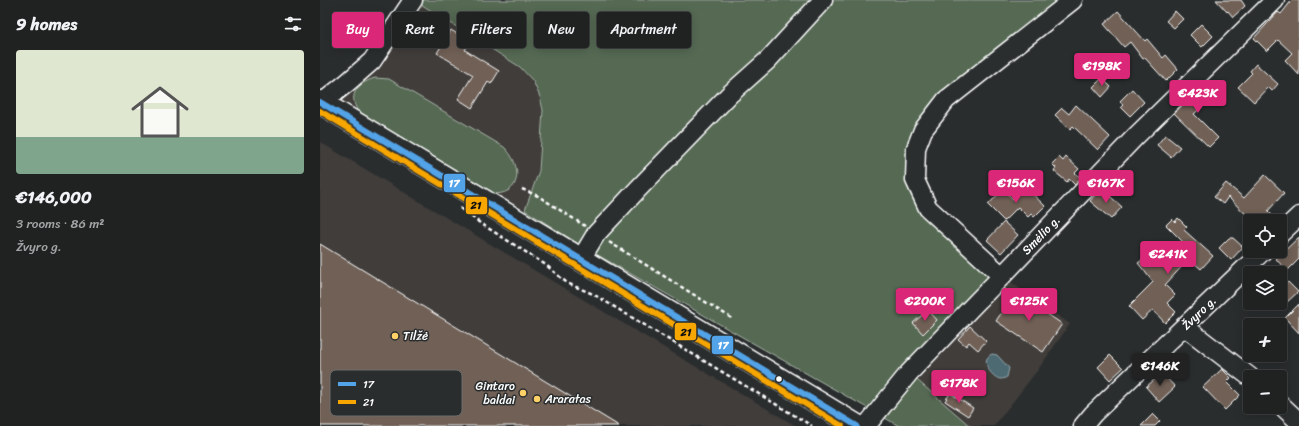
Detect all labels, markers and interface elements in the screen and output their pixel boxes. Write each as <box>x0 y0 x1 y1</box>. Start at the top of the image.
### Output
text: 9 homes <box>16 9 77 39</box>
chip: Buy <box>332 12 384 48</box>
chip: Rent <box>392 12 449 48</box>
chip: Filters <box>457 12 526 48</box>
chip: New <box>534 12 589 48</box>
chip: Apartment <box>597 12 691 48</box>
icon: filters <box>282 13 304 35</box>
pin: €198K <box>1074 53 1130 87</box>
text: €198K <box>1083 54 1121 77</box>
icon: home <box>124 76 196 148</box>
pin: €423K <box>1170 80 1226 114</box>
text: €423K <box>1178 81 1218 104</box>
pin: €156K <box>988 170 1044 204</box>
pin: €167K <box>1078 170 1134 204</box>
text: €156K <box>997 171 1035 194</box>
text: €167K <box>1088 171 1124 194</box>
line badge: 17 <box>443 173 466 193</box>
text: 17 <box>449 174 461 193</box>
text: €146,000 <box>16 182 92 212</box>
line badge: 21 <box>465 196 488 215</box>
text: 21 <box>469 196 482 215</box>
street label: Smėlio g. <box>1016 210 1066 260</box>
text: 3 rooms · 86 m² <box>16 212 104 235</box>
map controls <box>1243 214 1287 414</box>
button: locate <box>1243 214 1287 258</box>
text: Žvyro g. <box>16 235 62 258</box>
pin: €241K <box>1140 241 1196 275</box>
text: €241K <box>1149 242 1187 265</box>
button: layers <box>1243 266 1287 310</box>
pin: €200K <box>897 288 953 322</box>
pin: €125K <box>1001 288 1057 322</box>
text: €200K <box>905 289 945 312</box>
text: €125K <box>1010 289 1048 312</box>
street label: Žvyro g. <box>1176 290 1222 336</box>
button: + <box>1243 318 1287 362</box>
line badge: 21 <box>674 322 697 341</box>
text: 21 <box>679 323 692 342</box>
place label: Tilžė <box>403 325 428 347</box>
marker: Tilžė <box>390 331 400 341</box>
line badge: 17 <box>711 335 734 355</box>
text: 17 <box>718 336 730 355</box>
pin: €146K <box>1132 353 1188 387</box>
text: €146K <box>1141 354 1179 377</box>
legend <box>330 370 462 416</box>
pin: €178K <box>931 370 987 404</box>
button: − <box>1243 370 1287 414</box>
text: €178K <box>940 371 978 394</box>
unlabelled marker <box>774 374 784 384</box>
text: 17 <box>363 375 375 394</box>
place label: Gintaro baldai <box>476 375 516 411</box>
marker: Gintaro baldai <box>518 388 528 398</box>
place label: Araratas <box>544 388 592 410</box>
text: 21 <box>363 393 374 412</box>
marker: Araratas <box>532 394 542 404</box>

